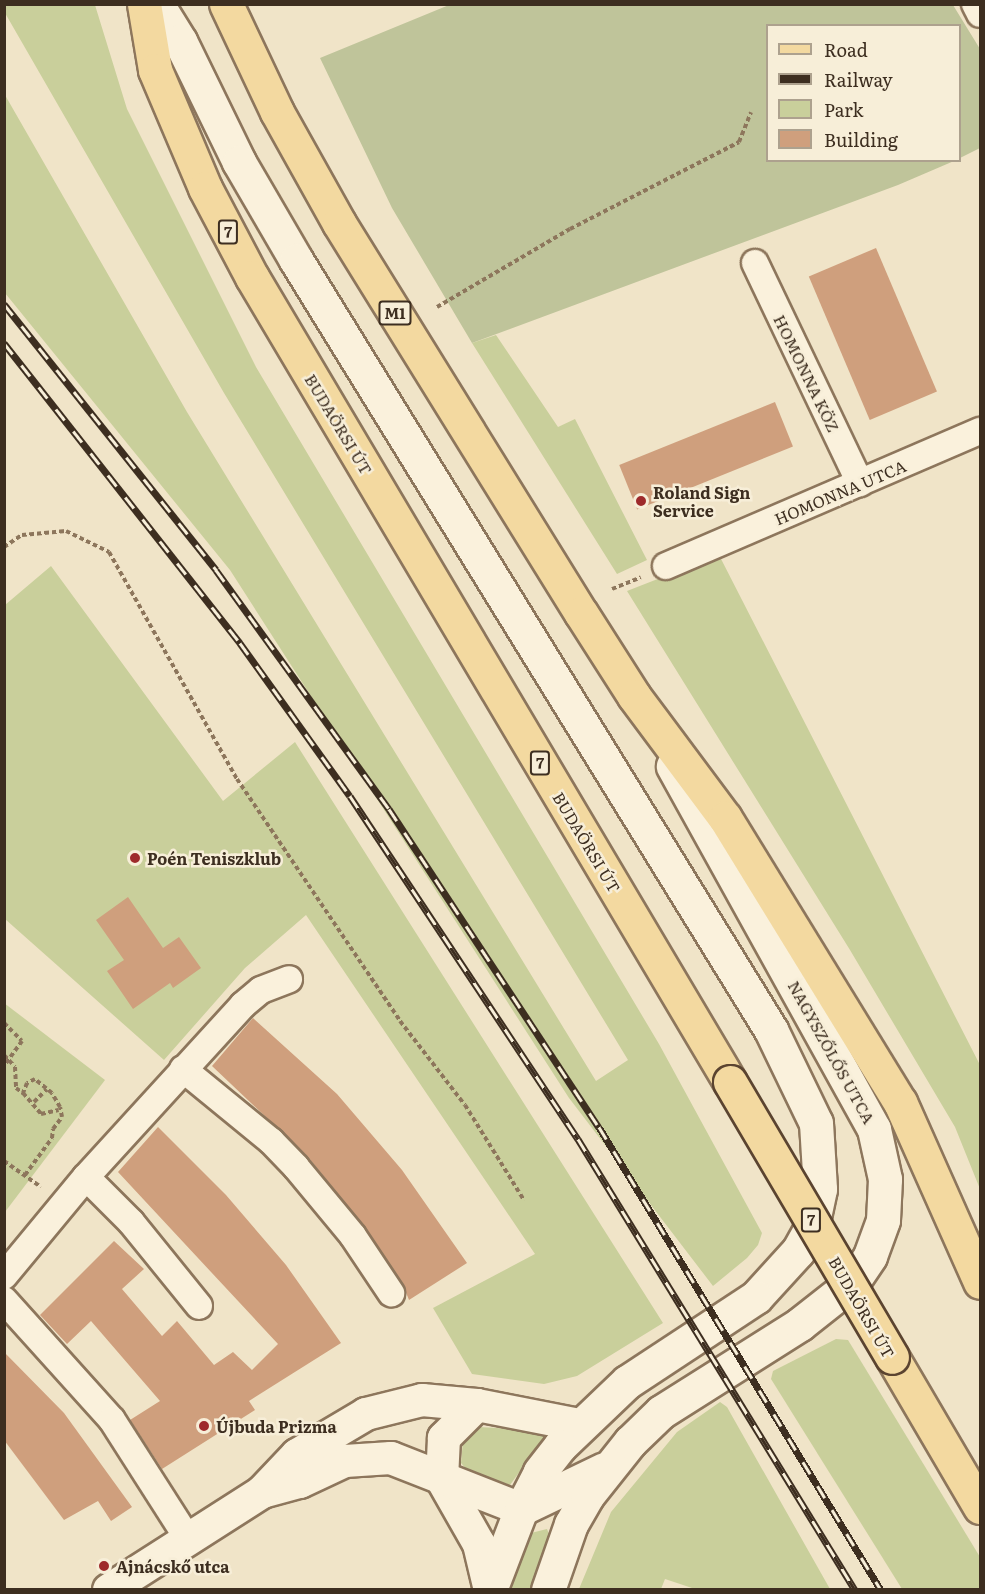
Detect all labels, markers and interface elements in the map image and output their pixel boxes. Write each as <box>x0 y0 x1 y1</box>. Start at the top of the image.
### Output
legend <box>766 24 961 162</box>
text: Road <box>824 36 868 63</box>
text: Railway <box>824 66 893 93</box>
text: Park <box>824 96 863 123</box>
text: Building <box>824 126 898 153</box>
road number: 7 <box>218 220 238 244</box>
road number: M1 <box>377 301 413 325</box>
street label: HOMONNA KÖZ <box>770 311 844 435</box>
street label: BUDAÖRSI ÚT <box>301 370 377 478</box>
street label: HOMONNA UTCA <box>771 456 909 528</box>
place label: Roland Sign Service <box>653 482 750 520</box>
marker: Roland Sign Service <box>634 494 648 508</box>
road number: 7 <box>530 751 550 775</box>
street label: BUDAÖRSI ÚT <box>549 788 625 896</box>
place label: Poén Teniszklub <box>147 848 281 868</box>
marker: Poén Teniszklub <box>128 851 142 865</box>
street label: NAGYSZŐLŐS UTCA <box>785 977 879 1127</box>
road number: 7 <box>800 1208 822 1232</box>
street label: BUDAÖRSI ÚT <box>825 1253 899 1361</box>
place label: Újbuda Prizma <box>216 1416 337 1436</box>
marker: Újbuda Prizma <box>197 1419 211 1433</box>
place label: Ajnácskő utca <box>116 1556 229 1576</box>
marker: Ajnácskő utca <box>97 1559 111 1573</box>

